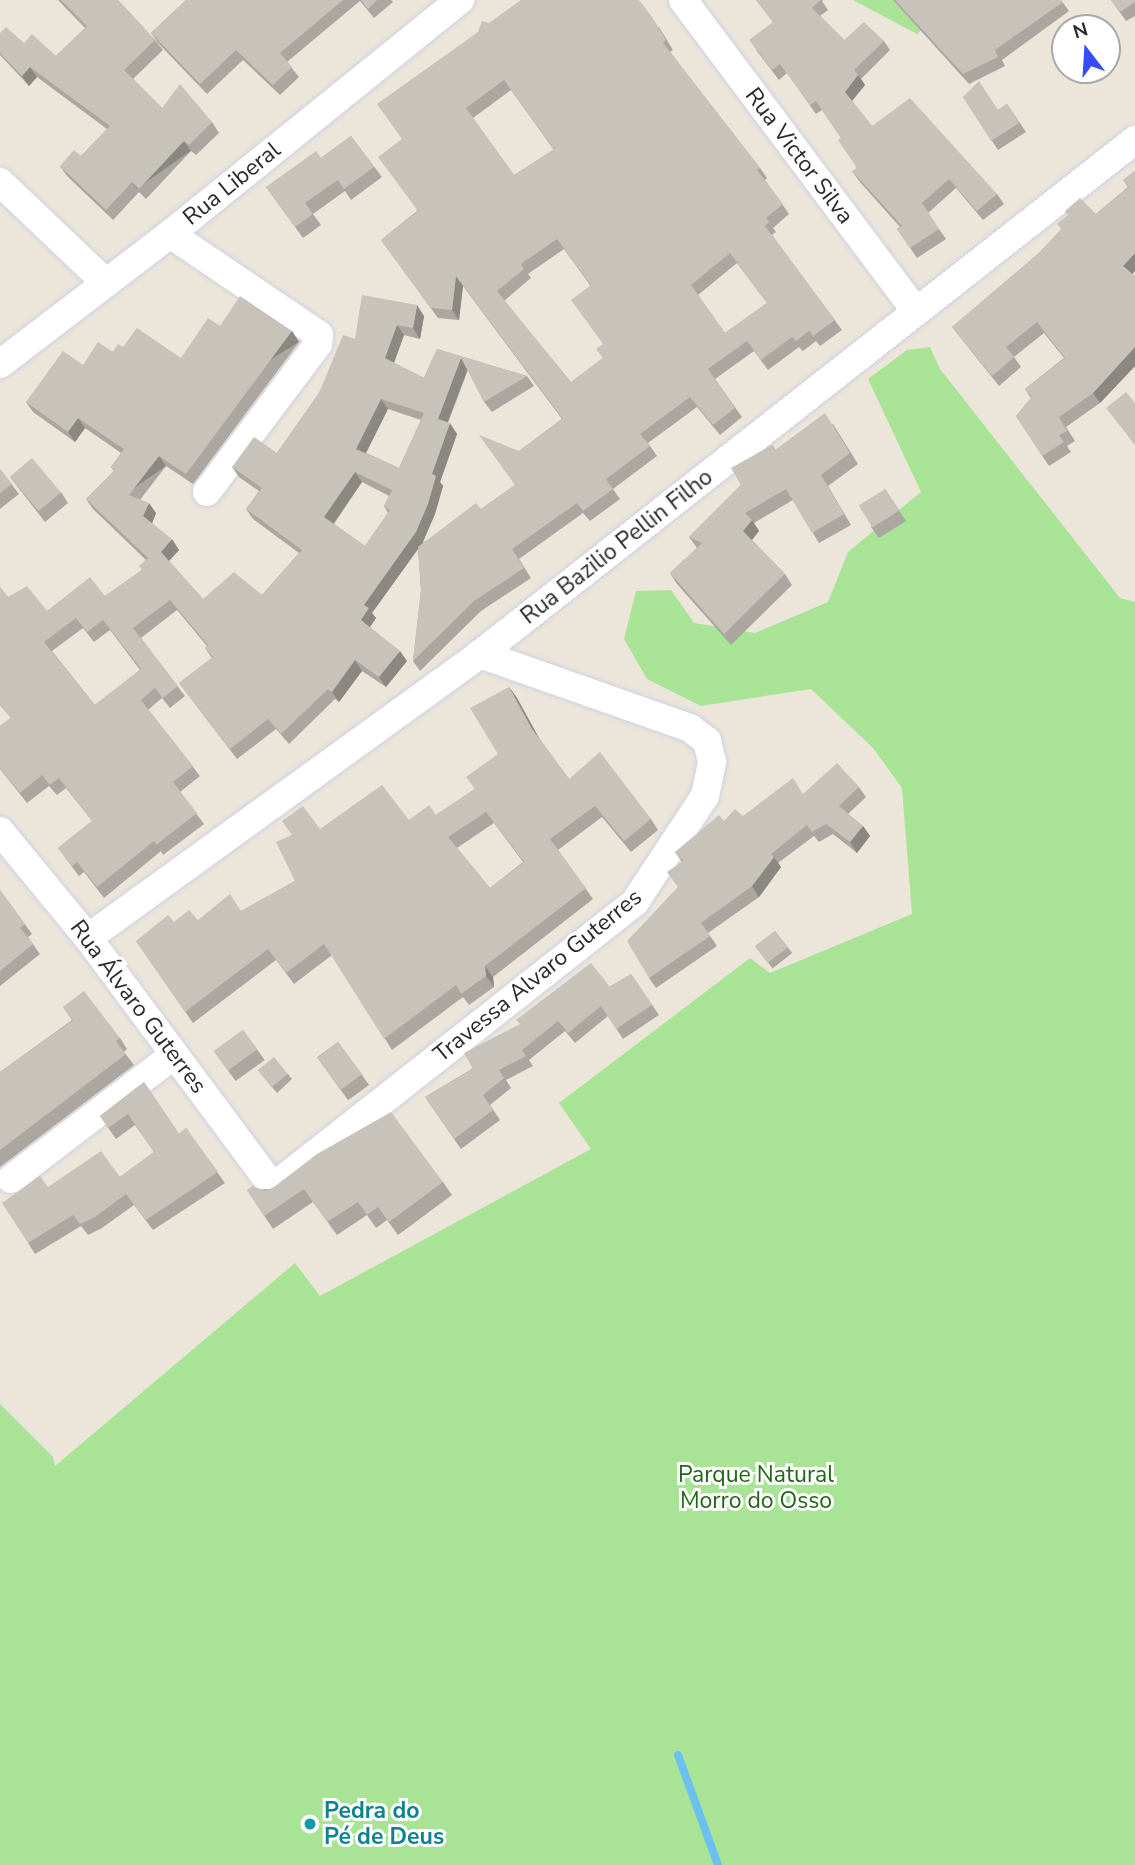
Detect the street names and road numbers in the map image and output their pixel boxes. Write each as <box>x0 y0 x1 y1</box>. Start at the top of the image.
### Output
street label: Rua Victor Silva <box>739 83 859 229</box>
street label: Rua Liberal <box>178 136 286 232</box>
street label: Rua Bazilio Pellin Filho <box>516 464 718 630</box>
street label: Travessa Alvaro Guterres <box>428 884 648 1068</box>
street label: Rua Álvaro Guterres <box>64 915 212 1099</box>

